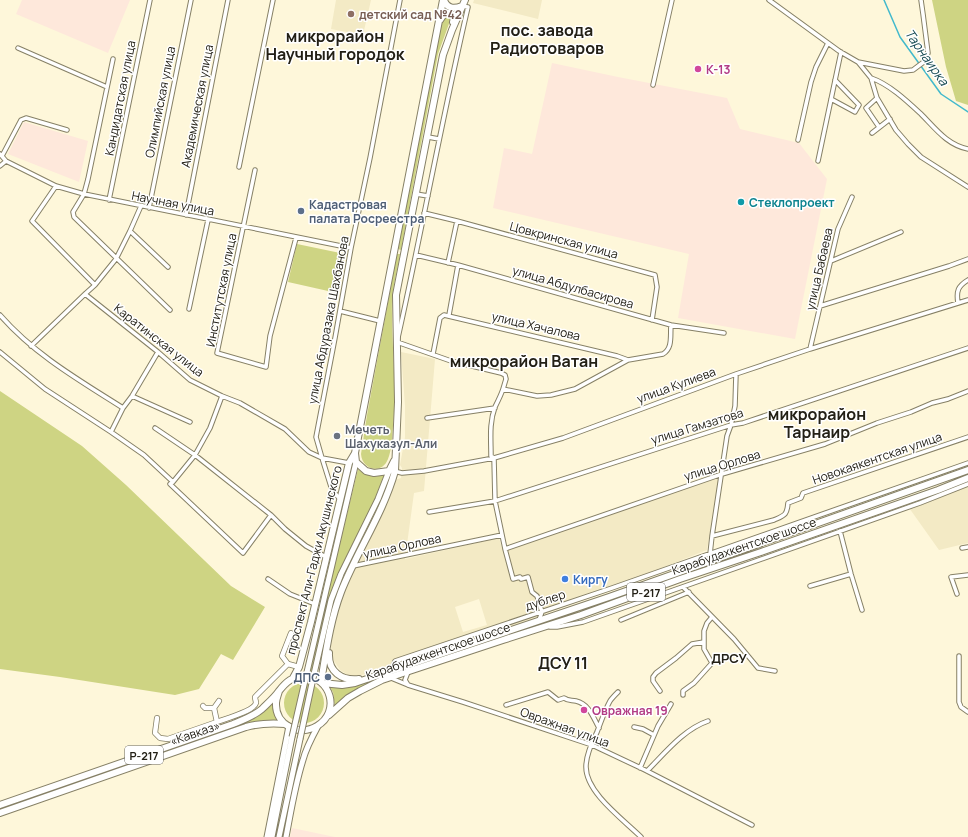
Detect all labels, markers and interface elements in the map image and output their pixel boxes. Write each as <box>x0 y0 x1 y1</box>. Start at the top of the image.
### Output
place label: детский сад №42 <box>359 6 462 23</box>
marker: детский сад №42 <box>346 9 356 19</box>
district label: пос. завода Радиотоваров <box>490 19 604 59</box>
district label: микрорайон Научный городок <box>266 25 405 65</box>
water label: Тарнаирка <box>901 25 954 90</box>
street label: Кандидатская улица <box>101 39 139 157</box>
street label: Академическая улица <box>177 43 217 169</box>
street label: Олимпийская улица <box>141 45 179 159</box>
place label: К-13 <box>706 61 730 78</box>
marker: К-13 <box>693 64 703 74</box>
street label: Научная улица <box>130 187 216 219</box>
place label: Стеклопроект <box>749 194 835 211</box>
place label: Кадастровая палата Росреестра <box>309 196 424 227</box>
marker: Стеклопроект <box>736 197 746 207</box>
marker: Кадастровая палата Росреестра <box>296 206 306 216</box>
street label: Цовкринская улица <box>508 217 620 263</box>
street label: улица Бабаева <box>801 226 837 312</box>
street label: Институтская улица <box>202 232 240 348</box>
street label: улица Абдуразака Шахбанова <box>303 235 353 405</box>
street label: улица Абдулбасирова <box>510 262 636 312</box>
street label: Каратинская улица <box>111 300 207 380</box>
street label: улица Хачалова <box>490 308 582 344</box>
district label: микрорайон Ватан <box>450 350 598 372</box>
street label: улица Кулиева <box>634 363 718 407</box>
district label: микрорайон Тарнаир <box>768 403 866 443</box>
street label: улица Гамзатова <box>649 404 745 448</box>
place label: Мечеть Шахуказул-Али <box>345 421 437 452</box>
street label: Новокаякентская улица <box>810 428 944 488</box>
marker: Мечеть Шахуказул-Али <box>332 431 342 441</box>
street label: улица Орлова <box>682 445 762 485</box>
street label: проспект Али-Гаджи Акушинского <box>282 464 346 656</box>
street label: Карабудахкентское шоссе <box>670 513 818 579</box>
street label: улица Орлова <box>362 529 442 563</box>
place label: Киргу <box>573 571 608 588</box>
marker: Киргу <box>560 574 570 584</box>
road number: Р-217 <box>627 583 665 601</box>
street label: дублер <box>523 585 567 615</box>
street label: Карабудахкентское шоссе <box>364 618 512 684</box>
district label: ДРСУ <box>711 649 748 667</box>
district label: ДСУ 11 <box>538 652 588 674</box>
place label: ДПС <box>293 669 320 686</box>
marker: ДПС <box>323 672 333 682</box>
place label: Овражная 19 <box>592 702 668 719</box>
street label: Овражная улица <box>518 703 612 751</box>
marker: Овражная 19 <box>579 705 589 715</box>
street label: «Кавказ» <box>168 717 222 749</box>
road number: Р-217 <box>125 746 163 764</box>

